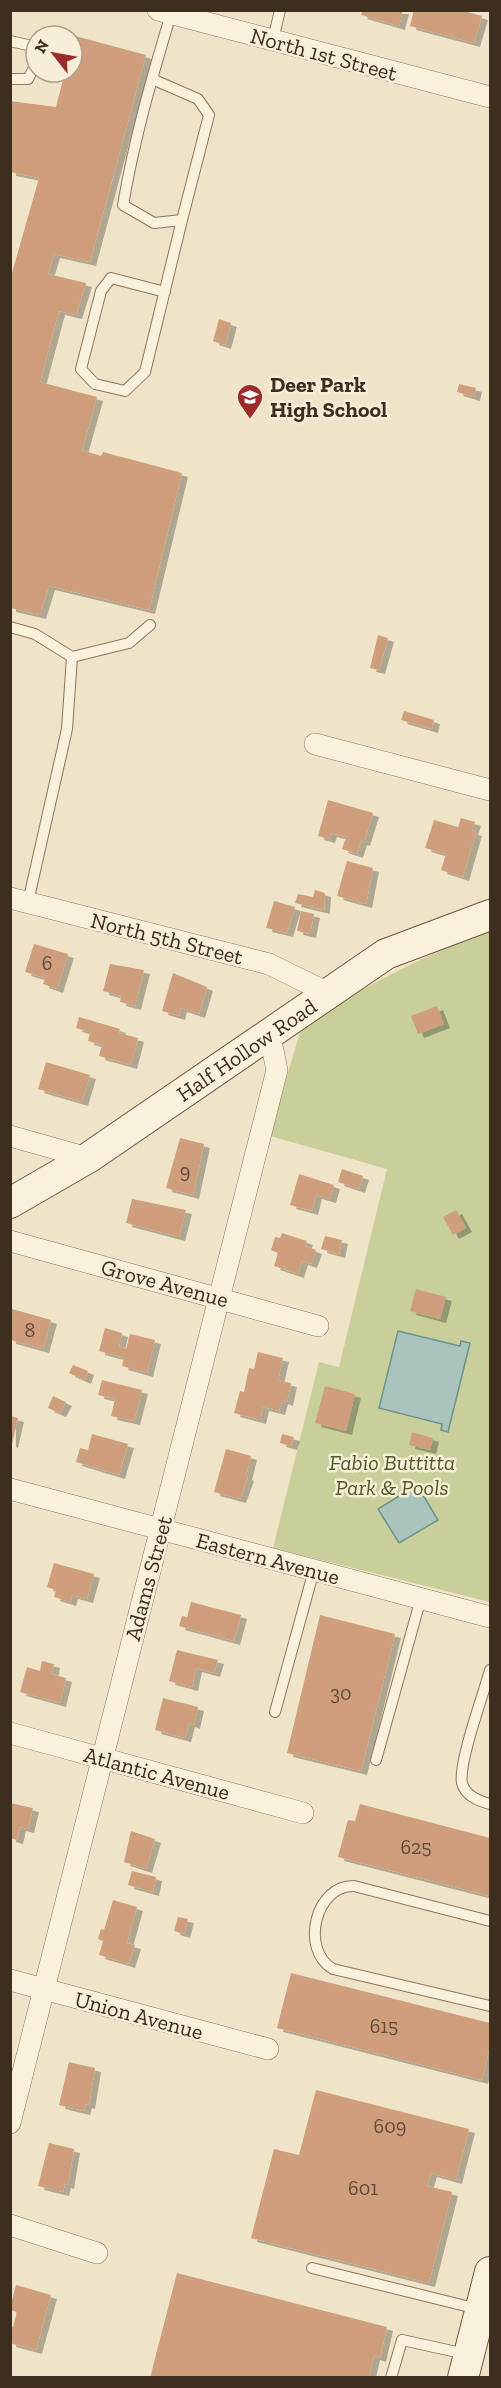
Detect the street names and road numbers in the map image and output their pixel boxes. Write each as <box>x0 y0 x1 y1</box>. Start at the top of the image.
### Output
street label: North 1st Street <box>248 22 401 87</box>
street label: North 5th Street <box>88 907 247 971</box>
street label: Half Hollow Road <box>171 993 322 1107</box>
street label: Grove Avenue <box>98 1254 231 1313</box>
street label: Adams Street <box>119 1512 178 1644</box>
street label: Eastern Avenue <box>193 1526 343 1591</box>
street label: Atlantic Avenue <box>81 1741 233 1806</box>
street label: Union Avenue <box>72 1985 206 2046</box>

